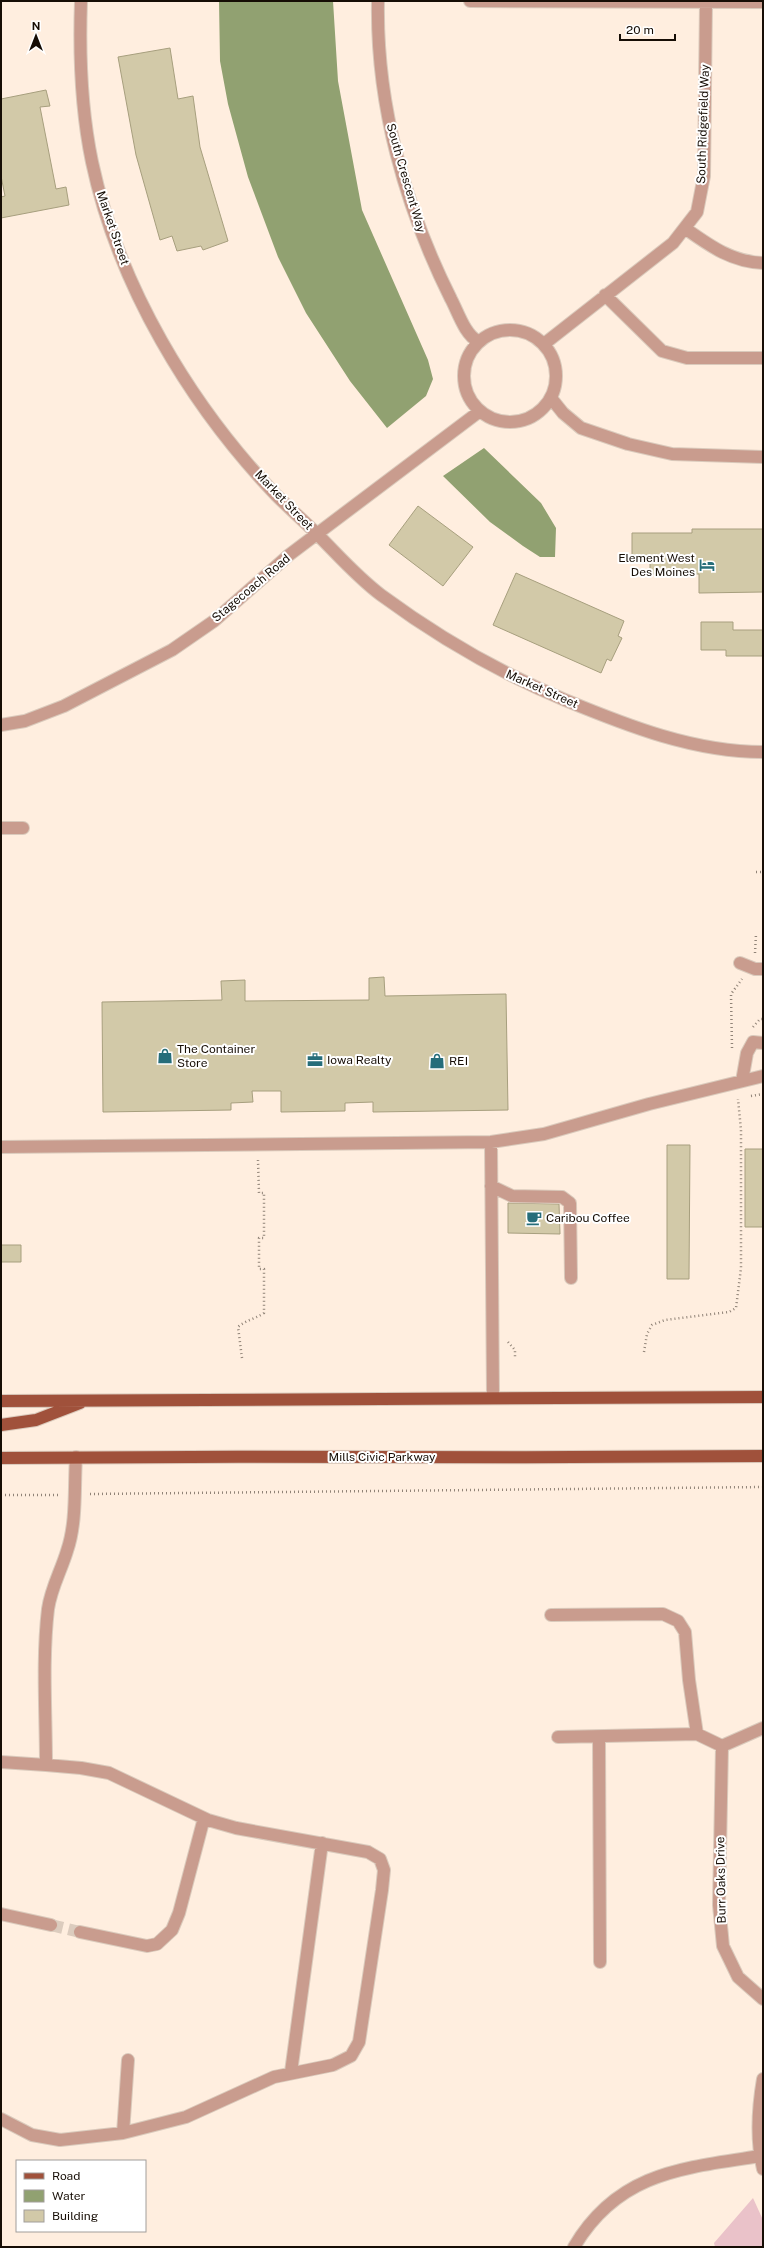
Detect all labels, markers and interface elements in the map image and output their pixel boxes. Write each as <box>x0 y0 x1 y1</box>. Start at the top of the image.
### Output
north arrow <box>16 16 56 56</box>
scale bar <box>620 16 675 42</box>
text: N <box>32 20 40 32</box>
text: 20 m <box>626 23 654 37</box>
street label: South Ridgefield Way <box>694 63 712 184</box>
street label: South Crescent Way <box>384 122 428 235</box>
street label: Market Street <box>94 189 132 267</box>
street label: Market Street <box>252 467 316 533</box>
street label: Stagecoach Road <box>209 551 293 625</box>
place label: Element West Des Moines <box>618 551 695 579</box>
hotel icon: Element West Des Moines <box>698 556 716 574</box>
street label: Market Street <box>504 667 581 711</box>
place label: The Container Store <box>177 1042 255 1070</box>
shop icon: The Container Store <box>156 1047 174 1065</box>
office icon: Iowa Realty <box>306 1051 324 1069</box>
shop icon: REI <box>428 1052 446 1070</box>
place label: Iowa Realty <box>327 1053 392 1067</box>
place label: REI <box>449 1054 468 1068</box>
cafe icon: Caribou Coffee <box>525 1209 543 1227</box>
place label: Caribou Coffee <box>546 1211 630 1225</box>
street label: Mills Civic Parkway <box>329 1450 436 1464</box>
street label: Burr Oaks Drive <box>713 1836 729 1924</box>
legend <box>16 2160 146 2232</box>
text: Road <box>52 2169 80 2183</box>
text: Water <box>52 2189 86 2203</box>
text: Building <box>52 2209 98 2223</box>

